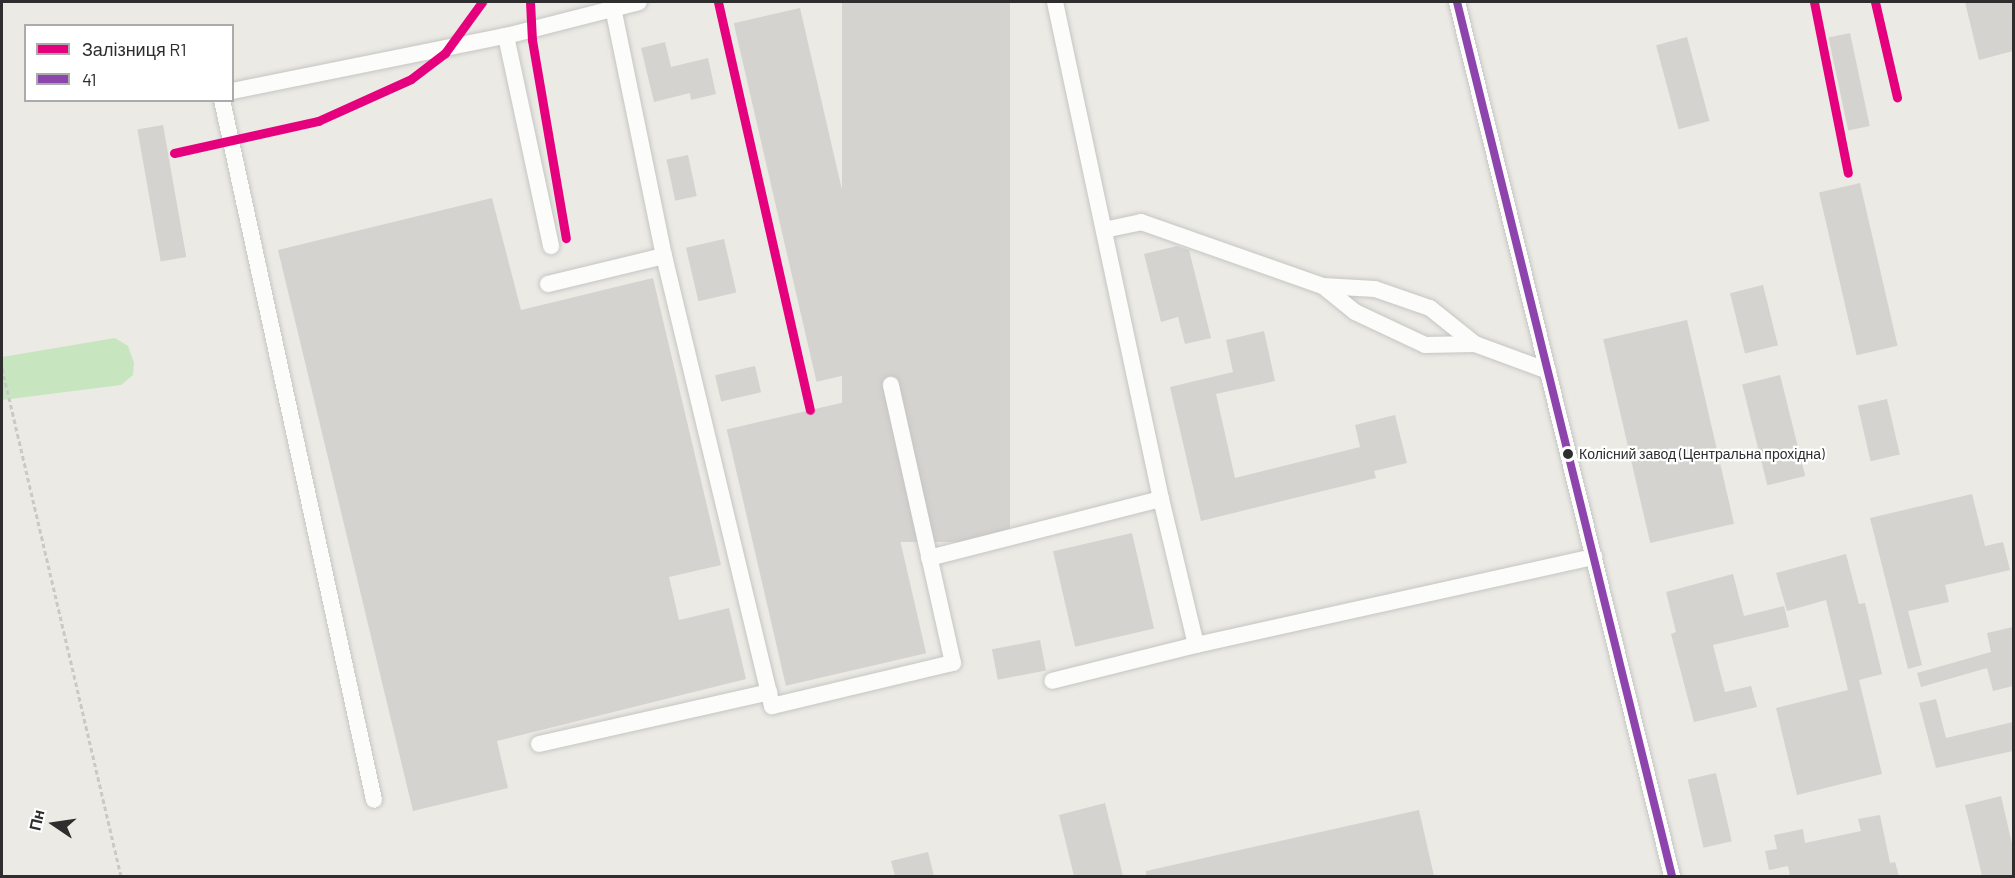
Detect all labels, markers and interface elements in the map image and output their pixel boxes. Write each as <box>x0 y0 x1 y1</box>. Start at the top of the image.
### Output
legend <box>24 24 234 102</box>
text: Залізниця R1 <box>82 38 187 60</box>
text: 41 <box>82 68 97 90</box>
place label: Колісний завод (Центральна прохідна) <box>1579 446 1825 462</box>
marker: Колісний завод (Центральна прохідна) <box>1562 448 1574 460</box>
north arrow <box>24 794 84 854</box>
text: Пн <box>24 807 48 832</box>

